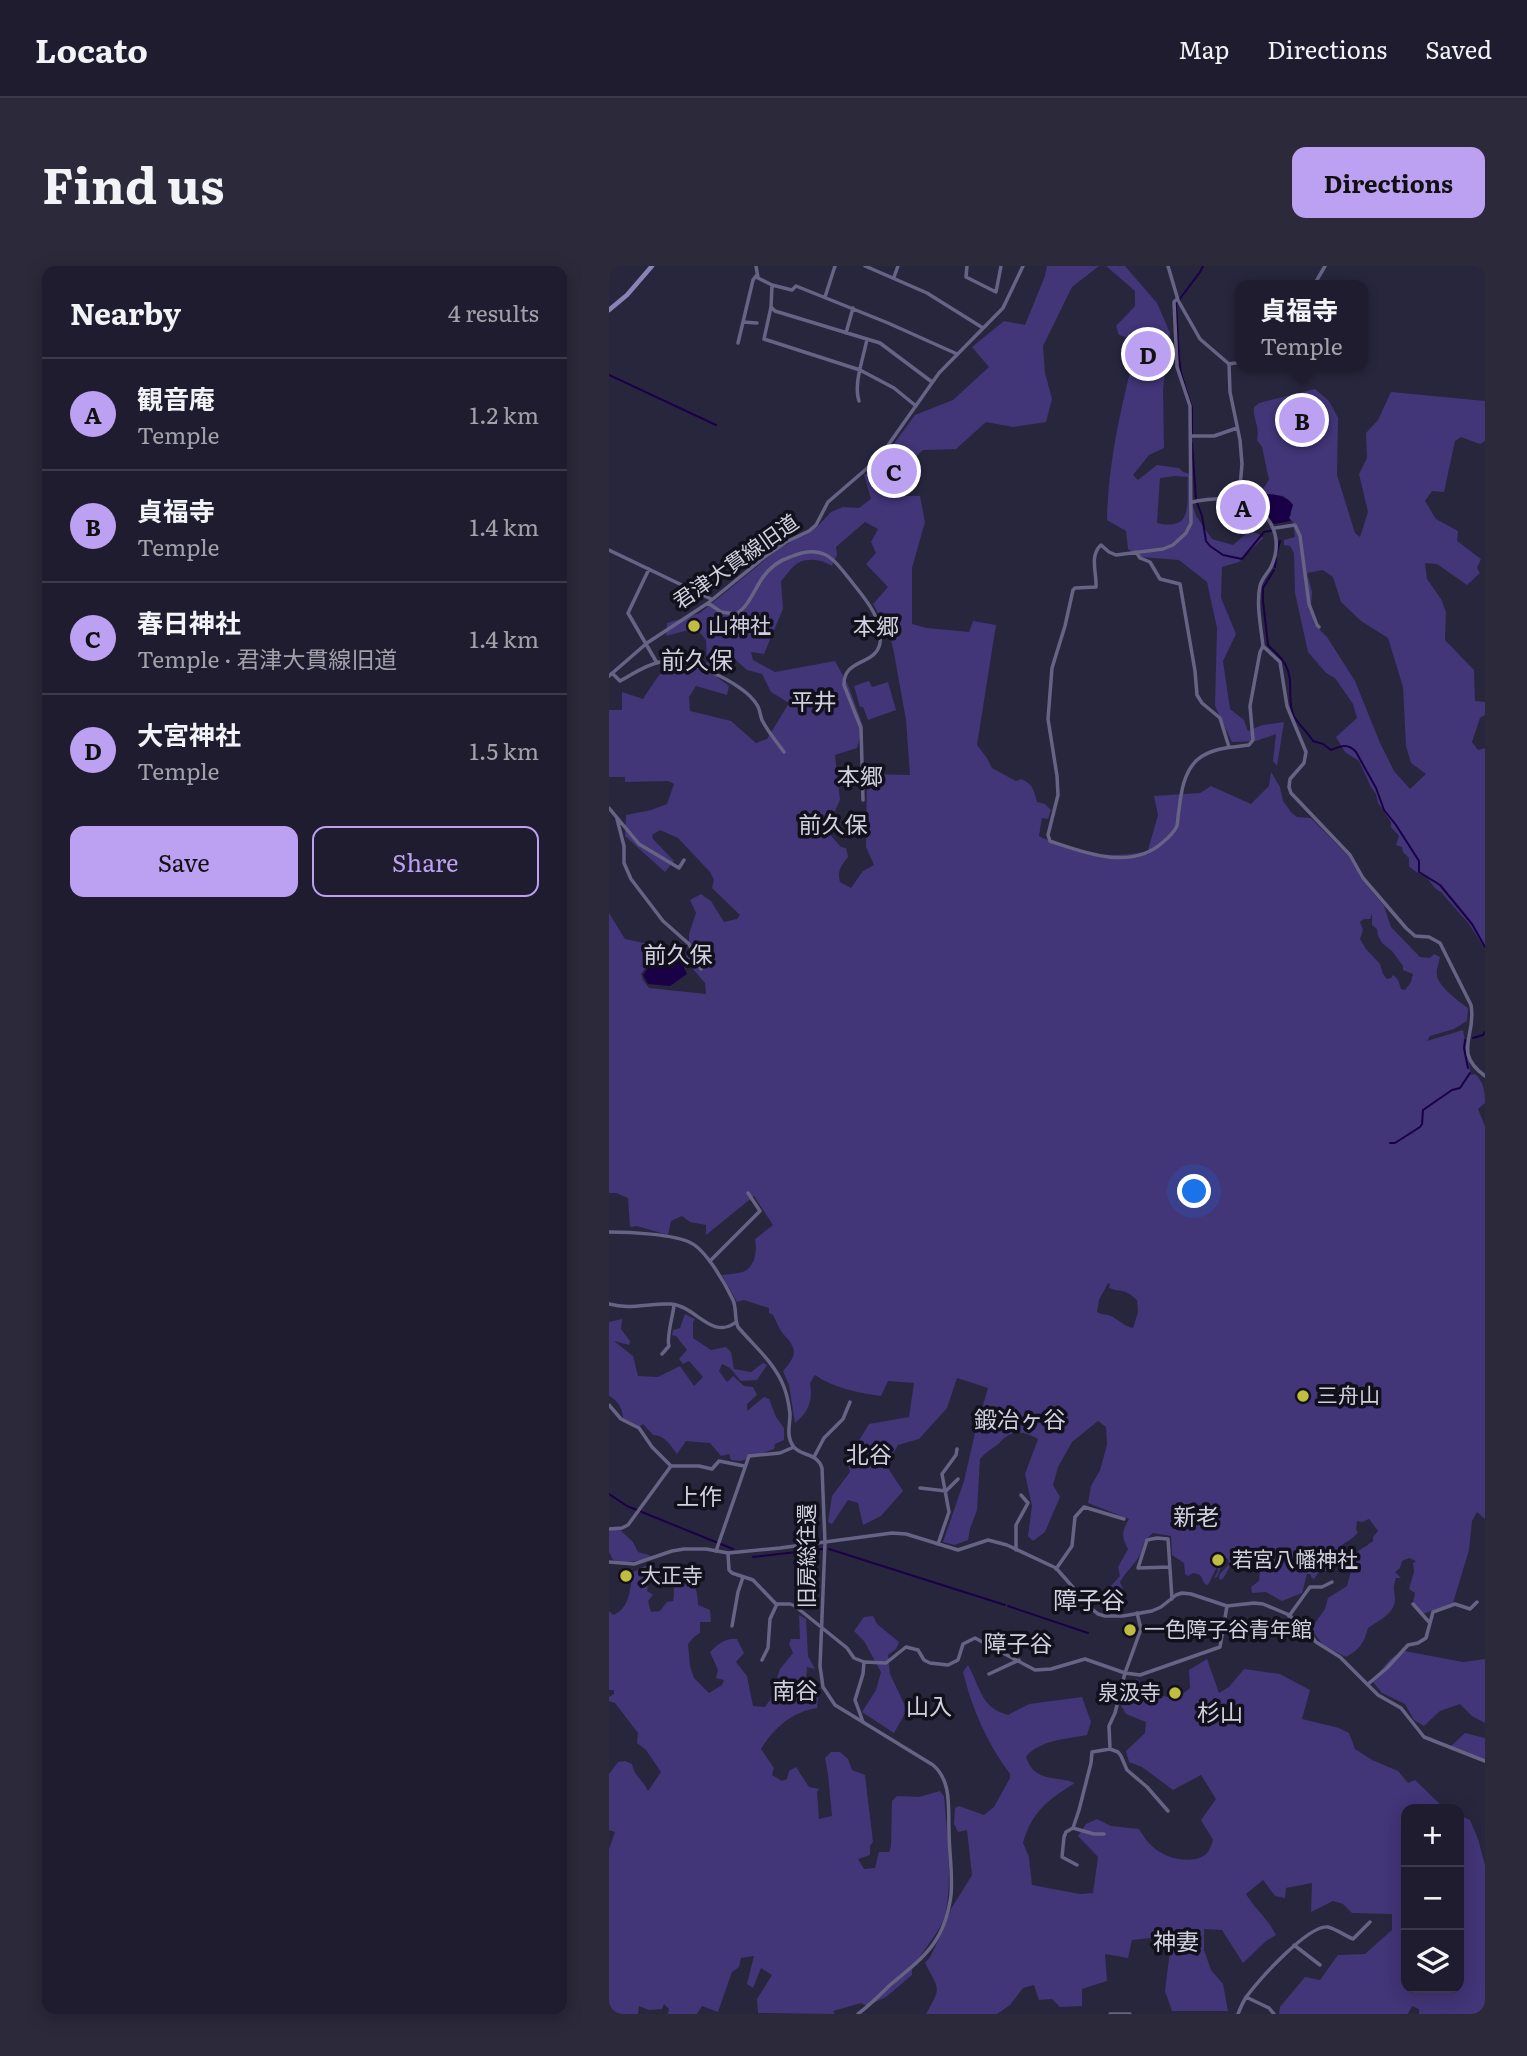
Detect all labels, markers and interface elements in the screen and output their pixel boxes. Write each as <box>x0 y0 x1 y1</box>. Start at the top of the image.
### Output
text: Locato <box>35 24 148 73</box>
text: Map <box>1178 31 1229 66</box>
text: Directions <box>1267 31 1387 66</box>
text: Saved <box>1425 31 1492 66</box>
text: Find us <box>42 146 225 219</box>
button: Directions <box>1292 147 1485 218</box>
popup <box>1235 280 1368 371</box>
text: 貞福寺 <box>1260 289 1338 328</box>
text: Nearby <box>70 290 181 334</box>
text: 4 results <box>448 295 539 329</box>
pin: D <box>1125 328 1171 380</box>
text: Temple <box>1260 328 1343 362</box>
text: 観音庵 <box>137 378 215 417</box>
pin: B <box>1279 394 1325 446</box>
text: A <box>84 397 102 431</box>
text: 1.2 km <box>470 397 539 431</box>
text: Temple <box>137 417 219 451</box>
pin: C <box>871 445 917 497</box>
pin: A <box>1220 481 1266 533</box>
text: 貞福寺 <box>137 490 215 529</box>
street label: 君津大貫線旧道 <box>665 505 804 615</box>
text: B <box>85 509 101 543</box>
text: 1.4 km <box>469 509 539 543</box>
text: Temple <box>137 529 219 563</box>
text: 春日神社 <box>137 602 241 641</box>
place label: 山神社 <box>708 608 771 639</box>
district label: 本郷 <box>853 608 899 642</box>
marker: 山神社 <box>686 618 702 634</box>
text: C <box>85 621 101 655</box>
text: 1.4 km <box>469 621 539 655</box>
text: Temple · 君津大貫線旧道 <box>137 641 397 675</box>
district label: 前久保 <box>661 641 733 676</box>
district label: 平井 <box>791 683 837 717</box>
text: 大宮神社 <box>137 714 241 753</box>
text: D <box>84 733 102 767</box>
text: 1.5 km <box>469 733 539 767</box>
text: Temple <box>137 753 219 787</box>
district label: 本郷 <box>837 758 883 792</box>
district label: 前久保 <box>799 806 868 840</box>
button: Save <box>70 826 298 897</box>
button: Share <box>312 826 539 897</box>
district label: 前久保 <box>644 936 713 970</box>
your location <box>1177 1174 1211 1208</box>
place label: 三舟山 <box>1317 1378 1380 1409</box>
marker: 三舟山 <box>1295 1388 1311 1404</box>
district label: 鍛冶ヶ谷 <box>974 1401 1066 1435</box>
district label: 北谷 <box>846 1436 892 1470</box>
district label: 上作 <box>676 1478 722 1512</box>
district label: 新老 <box>1173 1498 1219 1532</box>
street label: 旧房総往還 <box>789 1504 820 1609</box>
place label: 若宮八幡神社 <box>1232 1542 1358 1573</box>
marker: 若宮八幡神社 <box>1210 1552 1226 1568</box>
place label: 大正寺 <box>640 1558 703 1589</box>
marker: 大正寺 <box>618 1568 634 1584</box>
district label: 障子谷 <box>1053 1581 1125 1616</box>
place label: 一色障子谷青年館 <box>1144 1612 1312 1643</box>
marker: 一色障子谷青年館 <box>1122 1622 1138 1638</box>
district label: 障子谷 <box>984 1625 1053 1659</box>
district label: 南谷 <box>772 1672 818 1706</box>
place label: 泉汲寺 <box>1098 1675 1161 1706</box>
marker: 泉汲寺 <box>1167 1685 1183 1701</box>
district label: 山入 <box>906 1688 952 1722</box>
district label: 杉山 <box>1197 1694 1243 1728</box>
map controls <box>1401 1804 1464 1993</box>
button: + <box>1401 1804 1464 1867</box>
button: − <box>1401 1867 1464 1930</box>
district label: 神妻 <box>1153 1923 1199 1957</box>
button: layers <box>1401 1930 1464 1993</box>

